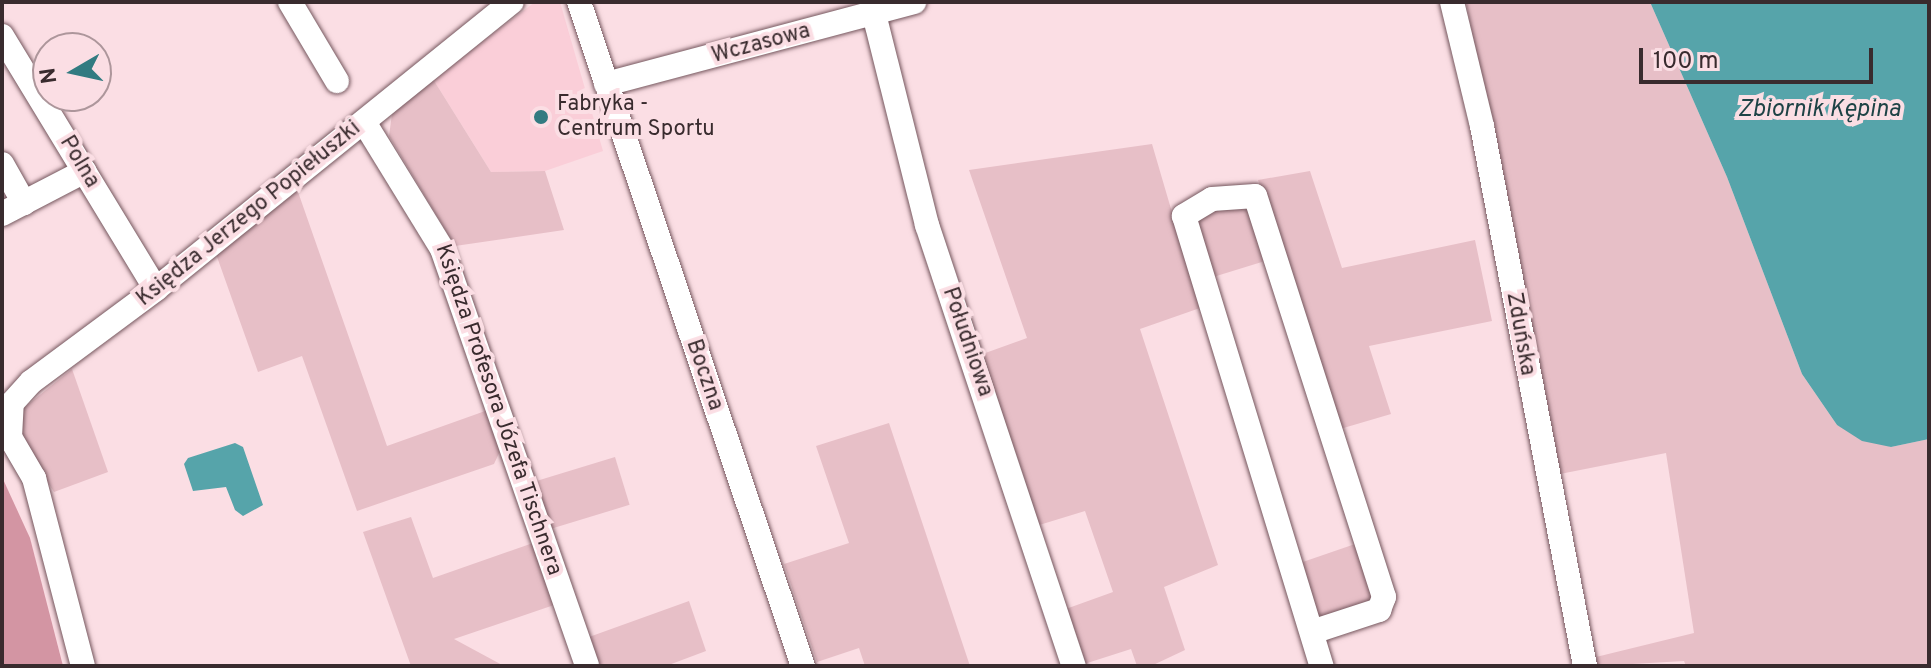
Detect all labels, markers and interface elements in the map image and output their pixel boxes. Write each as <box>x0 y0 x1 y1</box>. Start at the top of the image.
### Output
street label: Wczasowa <box>709 18 813 70</box>
north arrow <box>32 32 112 112</box>
scale bar <box>1643 32 1877 82</box>
text: 100 m <box>1653 47 1719 77</box>
text: N <box>35 66 64 85</box>
place label: Fabryka - Centrum Sportu <box>557 91 715 142</box>
water label: Zbiornik Kępina <box>1737 97 1901 125</box>
marker: Fabryka - Centrum Sportu <box>532 108 550 126</box>
street label: Księdza Jerzego Popiełuszki <box>132 116 366 312</box>
street label: Polna <box>53 131 105 193</box>
street label: Księdza Profesora Józefa Tischnera <box>429 241 567 579</box>
street label: Południowa <box>936 284 998 400</box>
street label: Zduńska <box>1500 290 1540 378</box>
street label: Boczna <box>680 336 728 414</box>

